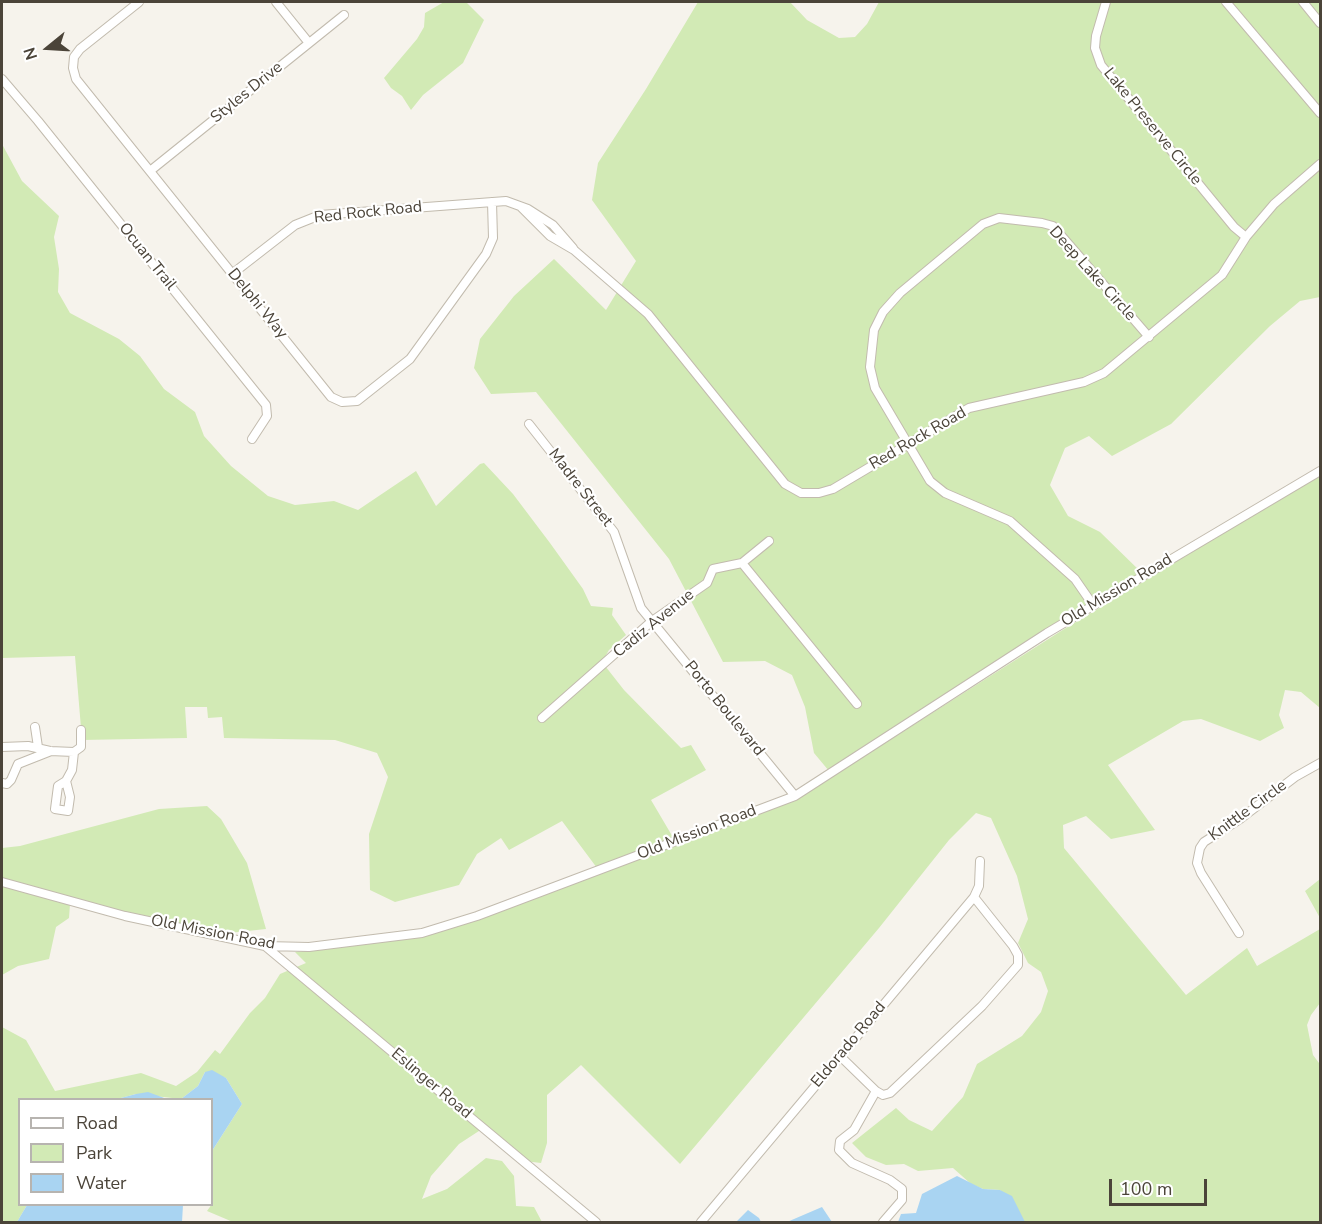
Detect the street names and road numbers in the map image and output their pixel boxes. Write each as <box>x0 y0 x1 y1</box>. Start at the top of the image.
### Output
street label: Styles Drive <box>207 58 287 128</box>
street label: Lake Preserve Circle <box>1099 64 1205 190</box>
street label: Red Rock Road <box>313 198 423 228</box>
street label: Ocuan Trail <box>114 219 180 295</box>
street label: Deep Lake Circle <box>1045 223 1139 325</box>
street label: Delphi Way <box>223 265 291 343</box>
street label: Red Rock Road <box>866 404 970 474</box>
street label: Madre Street <box>544 445 616 531</box>
street label: Old Mission Road <box>1058 550 1176 632</box>
street label: Cadiz Avenue <box>610 586 698 662</box>
street label: Porto Boulevard <box>680 658 768 760</box>
street label: Knittle Circle <box>1205 776 1291 846</box>
street label: Old Mission Road <box>635 801 759 865</box>
street label: Old Mission Road <box>149 912 277 954</box>
street label: Eldorado Road <box>808 998 890 1092</box>
street label: Eslinger Road <box>387 1045 475 1123</box>

